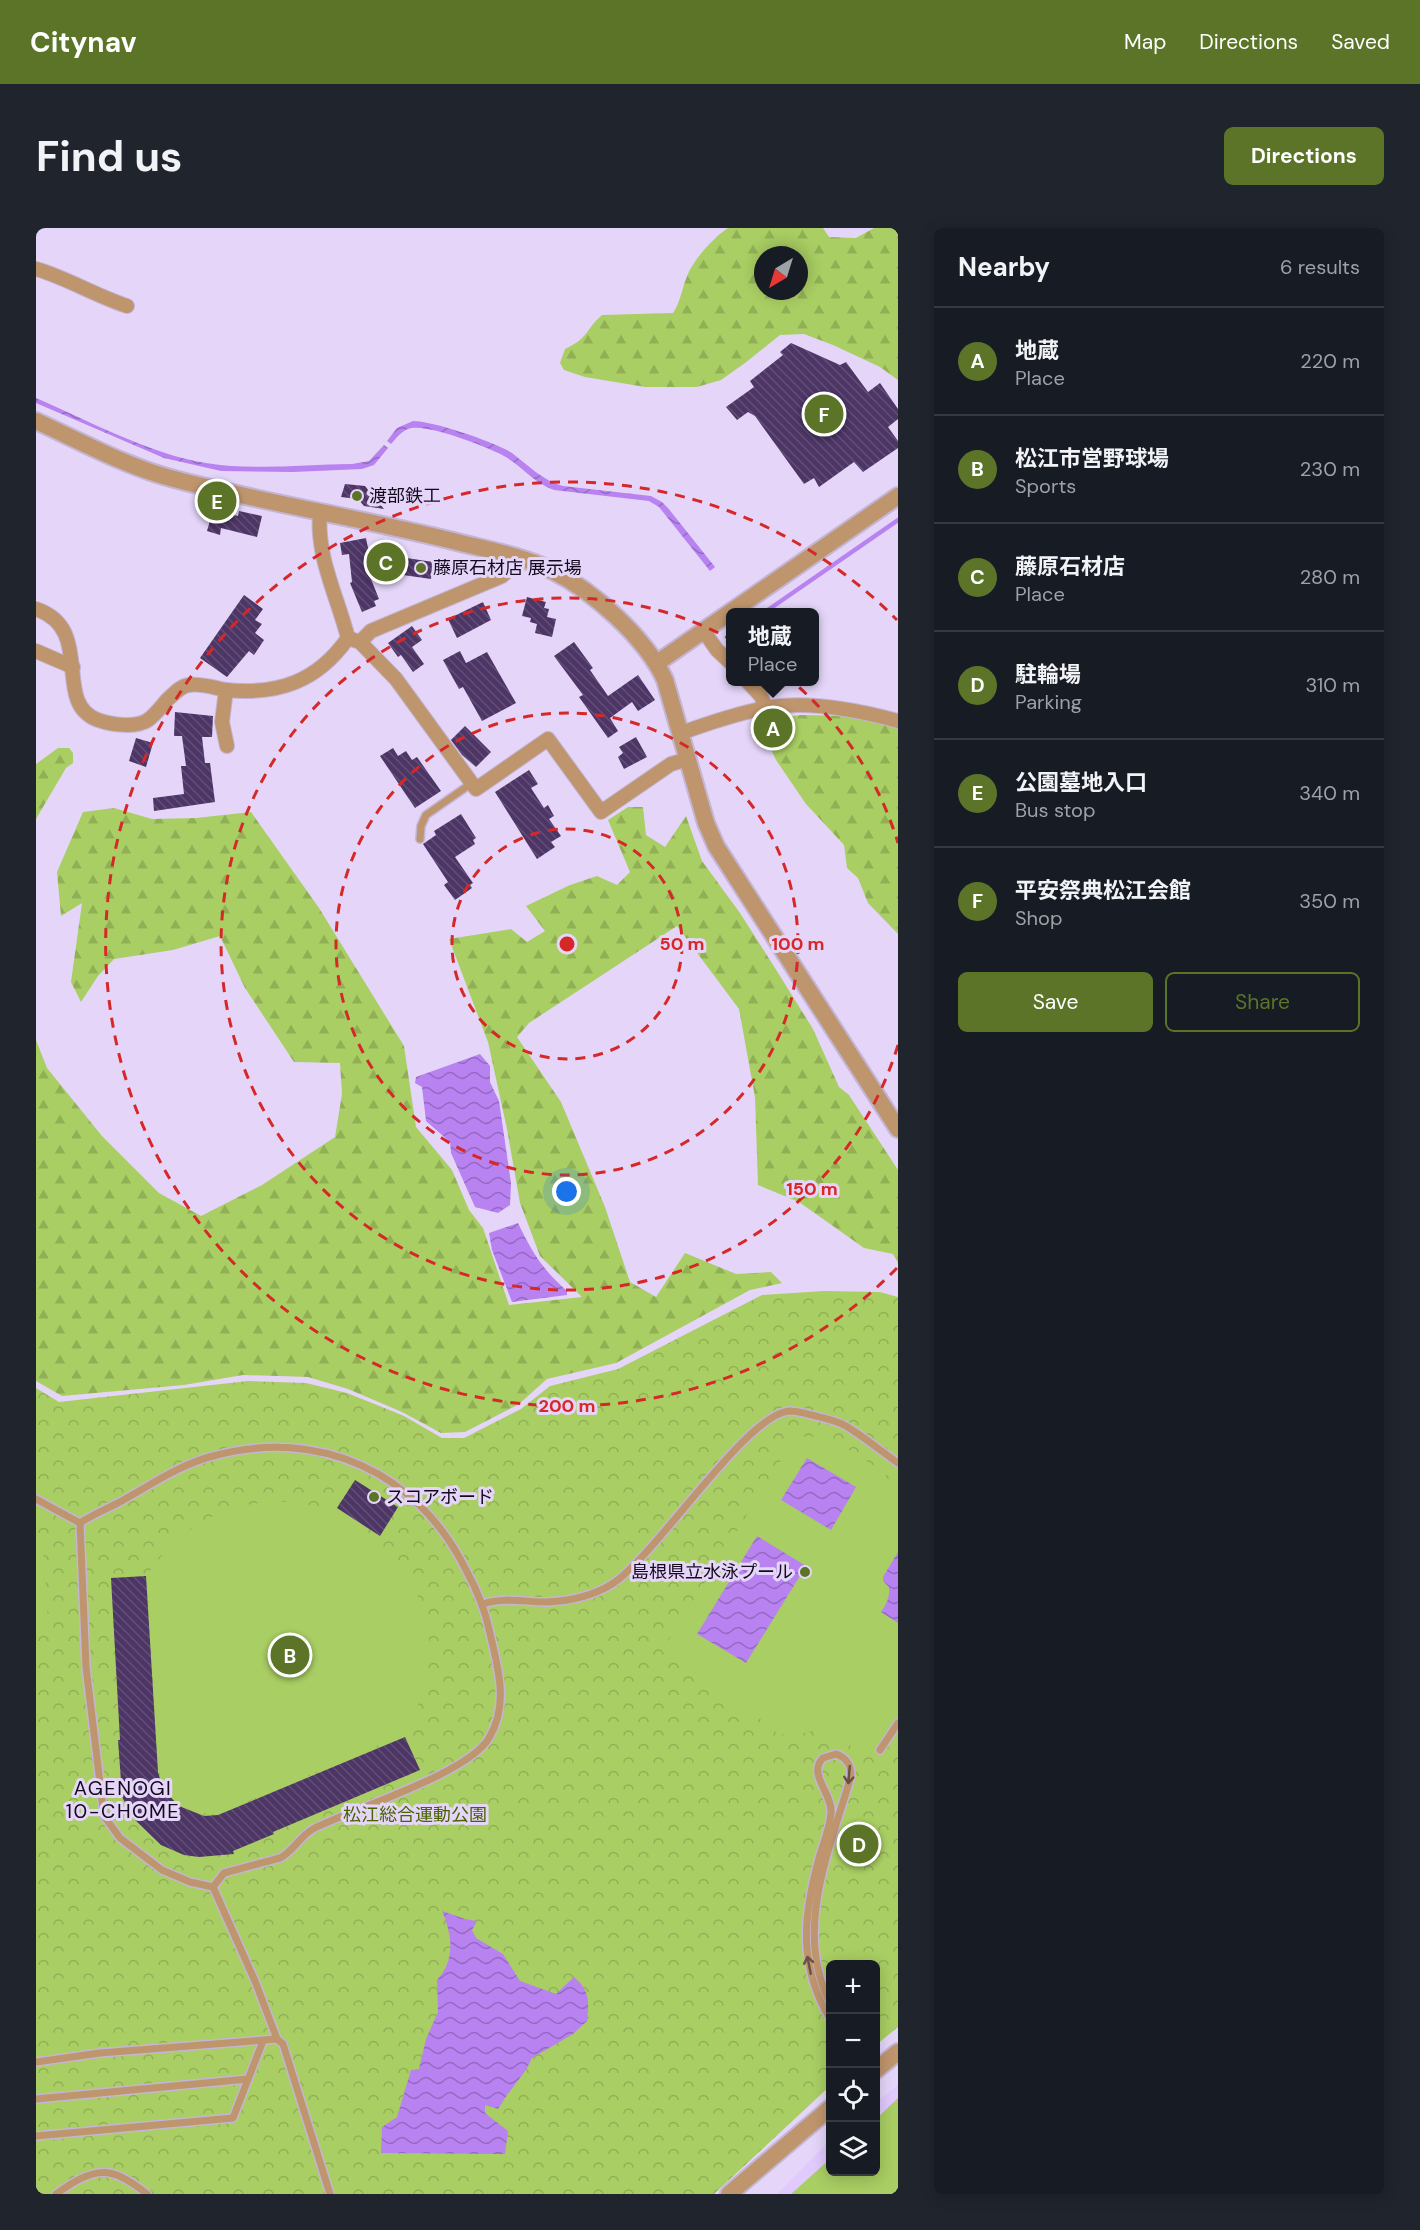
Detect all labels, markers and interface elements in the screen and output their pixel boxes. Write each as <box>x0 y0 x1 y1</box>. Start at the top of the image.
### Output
text: Citynav <box>30 24 136 61</box>
text: Map <box>1124 28 1166 56</box>
text: Directions <box>1199 28 1298 56</box>
text: Saved <box>1331 28 1390 56</box>
button: Directions <box>1224 127 1384 185</box>
text: Find us <box>36 129 182 184</box>
north arrow <box>754 246 808 300</box>
text: Nearby <box>958 250 1050 284</box>
text: 6 results <box>1280 254 1360 280</box>
text: 地蔵 <box>1015 336 1059 365</box>
text: A <box>970 348 985 374</box>
text: 220 m <box>1300 348 1360 374</box>
text: Place <box>1015 365 1065 391</box>
pin: F <box>804 392 844 436</box>
text: 松江市営野球場 <box>1015 444 1169 473</box>
text: B <box>971 456 984 482</box>
text: 230 m <box>1300 456 1360 482</box>
text: Sports <box>1015 473 1076 499</box>
pin: E <box>198 478 237 524</box>
place label: 渡部鉄工 <box>369 484 441 508</box>
marker: 渡部鉄工 <box>350 489 364 503</box>
pin: C <box>366 540 406 584</box>
text: 藤原石材店 <box>1015 552 1125 581</box>
place label: 藤原石材店 展示場 <box>433 556 582 580</box>
marker: 藤原石材店 展示場 <box>414 561 428 575</box>
text: C <box>970 564 985 590</box>
text: 280 m <box>1300 564 1360 590</box>
text: Place <box>1015 581 1065 607</box>
popup <box>726 608 819 686</box>
text: 地蔵 <box>748 622 792 651</box>
text: Place <box>748 651 797 677</box>
text: 駐輪場 <box>1015 660 1081 689</box>
text: D <box>970 672 985 698</box>
text: 310 m <box>1305 672 1360 698</box>
text: Parking <box>1015 689 1082 715</box>
pin: A <box>754 706 792 750</box>
text: 公園墓地入口 <box>1015 768 1147 797</box>
text: E <box>972 780 983 806</box>
text: 340 m <box>1299 780 1360 806</box>
text: Bus stop <box>1015 797 1095 823</box>
text: 平安祭典松江会館 <box>1015 876 1191 905</box>
text: F <box>972 888 983 914</box>
text: 350 m <box>1299 888 1360 914</box>
text: Shop <box>1015 905 1062 931</box>
text: 50 m <box>659 932 705 956</box>
text: 100 m <box>771 932 825 956</box>
centre of rings <box>557 934 577 954</box>
button: Save <box>958 972 1153 1032</box>
button: Share <box>1165 972 1360 1032</box>
your location <box>552 1177 581 1206</box>
text: 150 m <box>786 1177 838 1201</box>
text: 200 m <box>539 1394 595 1418</box>
place label: スコアボード <box>386 1485 494 1509</box>
marker: スコアボード <box>367 1490 381 1504</box>
place label: 島根県立水泳プール <box>631 1560 793 1584</box>
marker: 島根県立水泳プール <box>798 1565 812 1579</box>
pin: B <box>270 1632 310 1678</box>
one-way arrow <box>843 1765 854 1784</box>
district label: AGENOGI 10-CHOME <box>66 1775 180 1824</box>
park label: 松江総合運動公園 <box>343 1803 487 1827</box>
pin: D <box>840 1822 878 1866</box>
one-way arrow <box>803 1956 814 1975</box>
map controls <box>826 1960 880 2176</box>
button: + <box>826 1960 880 2014</box>
button: − <box>826 2014 880 2068</box>
button: locate <box>826 2068 880 2122</box>
button: layers <box>826 2122 880 2176</box>

